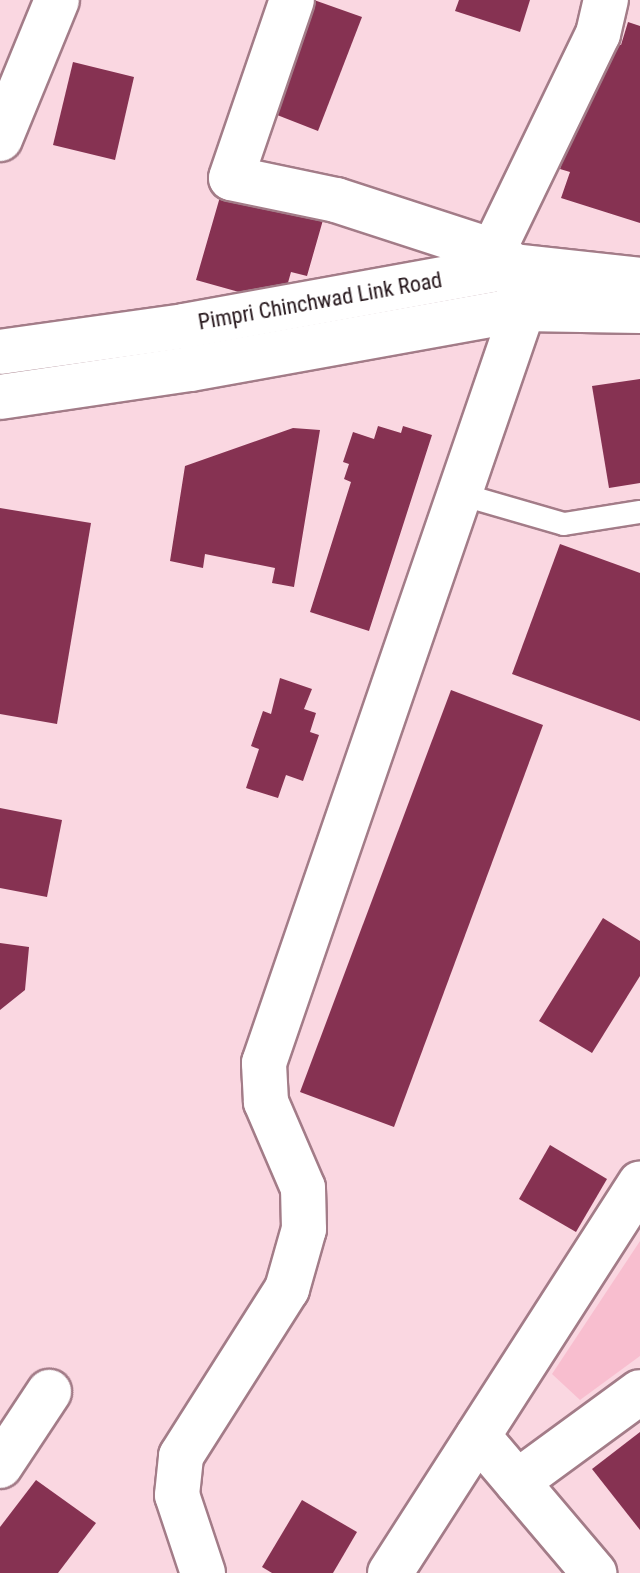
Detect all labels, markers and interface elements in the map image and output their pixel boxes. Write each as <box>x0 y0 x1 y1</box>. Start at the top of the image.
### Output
street label: Pimpri Chinchwad Link Road <box>196 267 444 335</box>

